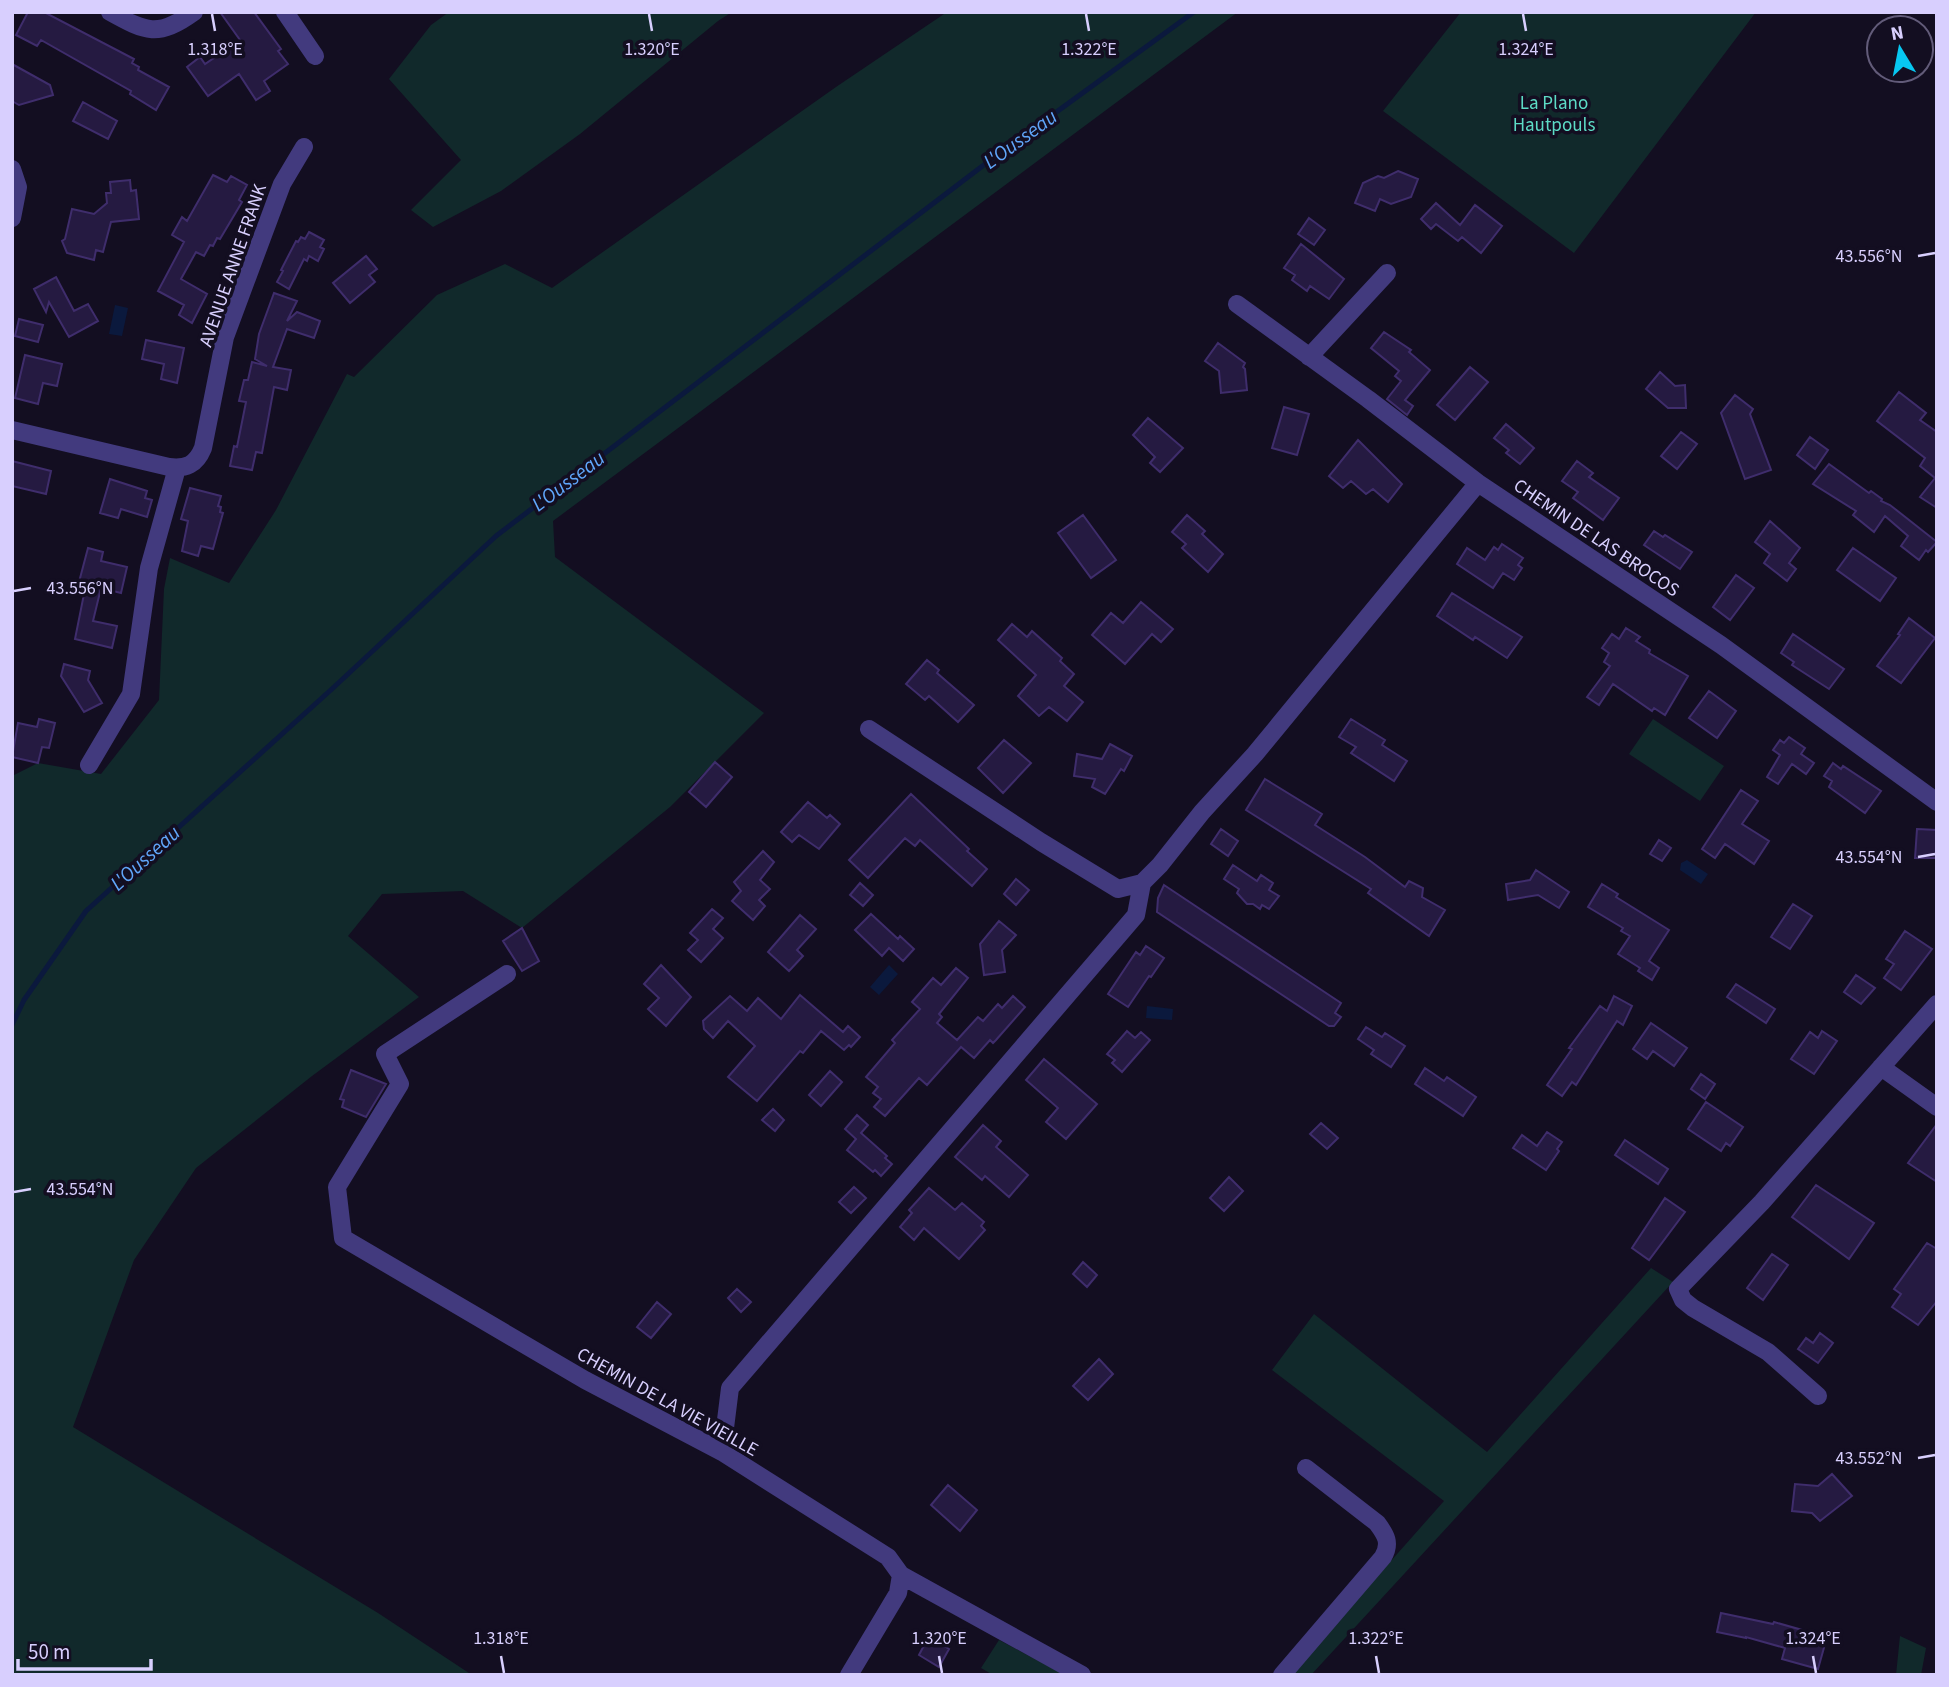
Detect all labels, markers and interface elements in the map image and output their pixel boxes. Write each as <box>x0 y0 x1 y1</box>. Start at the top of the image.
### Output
north arrow <box>1865 14 1935 84</box>
text: N <box>1889 19 1906 48</box>
text: 1.318°E <box>187 37 243 62</box>
text: 1.320°E <box>624 37 680 62</box>
text: 1.322°E <box>1061 37 1117 62</box>
text: 1.324°E <box>1498 37 1554 62</box>
park label: La Plano Hautpouls <box>1513 90 1595 139</box>
water label: L'Ousseau <box>977 102 1063 176</box>
street label: AVENUE ANNE FRANK <box>193 180 274 351</box>
text: 43.556°N <box>1836 244 1902 269</box>
water label: L'Ousseau <box>525 443 611 519</box>
street label: CHEMIN DE LAS BROCOS <box>1508 473 1684 604</box>
text: 43.556°N <box>47 576 113 601</box>
water label: L'Ousseau <box>103 818 187 898</box>
text: 43.554°N <box>1836 845 1902 870</box>
text: 43.554°N <box>47 1177 113 1202</box>
street label: CHEMIN DE LA VIE VIEILLE <box>572 1341 763 1464</box>
text: 43.552°N <box>1836 1446 1902 1471</box>
text: 1.318°E <box>473 1626 529 1651</box>
text: 1.320°E <box>911 1626 967 1651</box>
text: 1.322°E <box>1348 1626 1404 1651</box>
text: 1.324°E <box>1785 1626 1841 1651</box>
scale bar <box>18 1628 150 1672</box>
text: 50 m <box>28 1637 70 1667</box>

